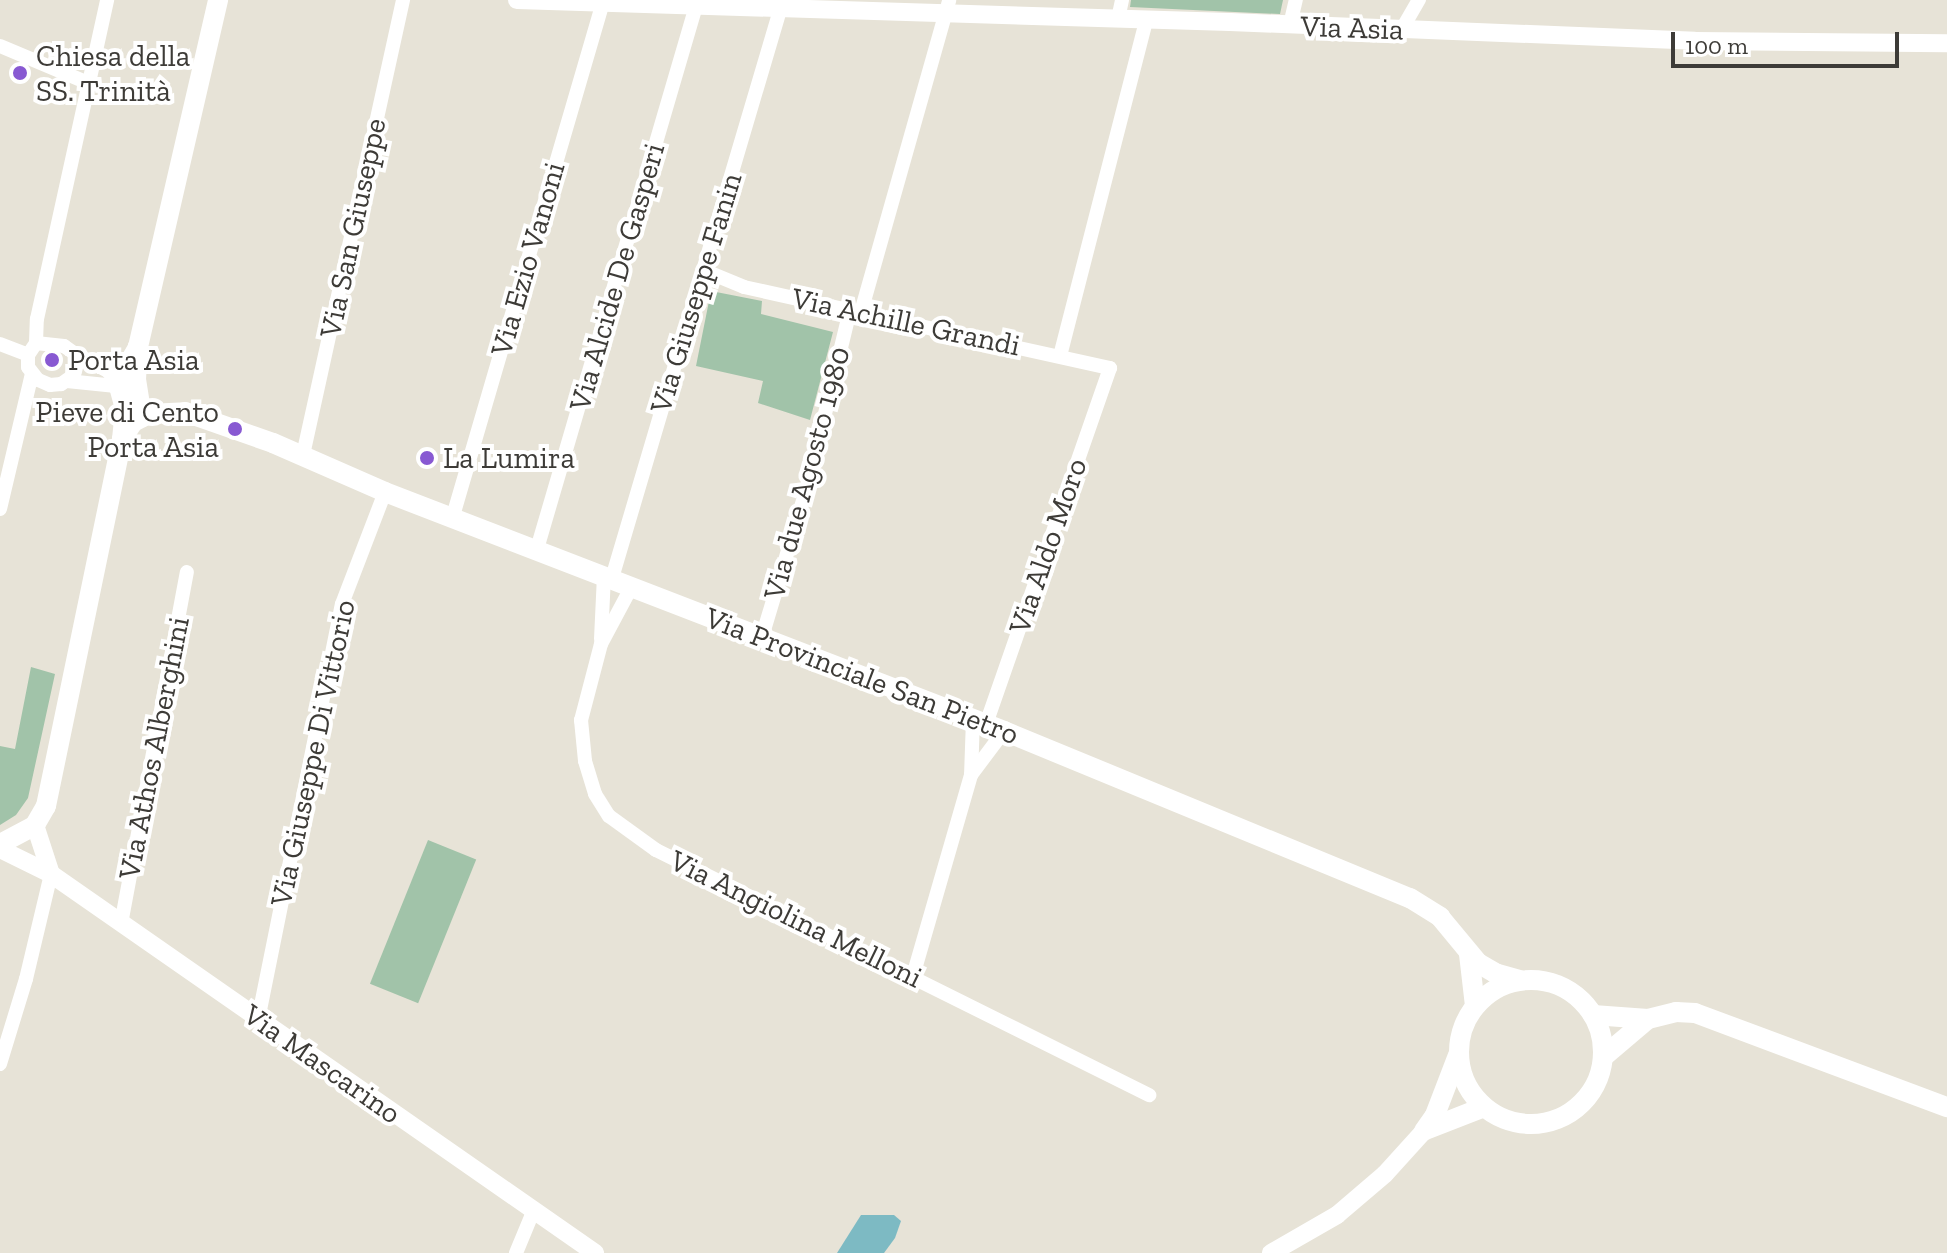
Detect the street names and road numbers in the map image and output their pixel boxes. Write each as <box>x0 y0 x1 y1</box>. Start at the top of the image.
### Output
street label: Via Asia <box>1299 8 1405 48</box>
street label: Via San Giuseppe <box>312 115 394 341</box>
street label: Via Alcide De Gasperi <box>561 139 673 415</box>
street label: Via Ezio Vanoni <box>483 157 573 361</box>
street label: Via Giuseppe Fanin <box>642 169 750 417</box>
street label: Via Achille Grandi <box>788 280 1024 364</box>
street label: Via due Agosto 1980 <box>756 342 858 604</box>
street label: Via Aldo Moro <box>1001 453 1095 639</box>
street label: Via Giuseppe Di Vittorio <box>263 596 363 910</box>
street label: Via Provinciale San Pietro <box>700 600 1024 752</box>
street label: Via Athos Alberghini <box>111 613 197 883</box>
street label: Via Angiolina Melloni <box>664 842 928 996</box>
street label: Via Mascarino <box>236 996 408 1132</box>

